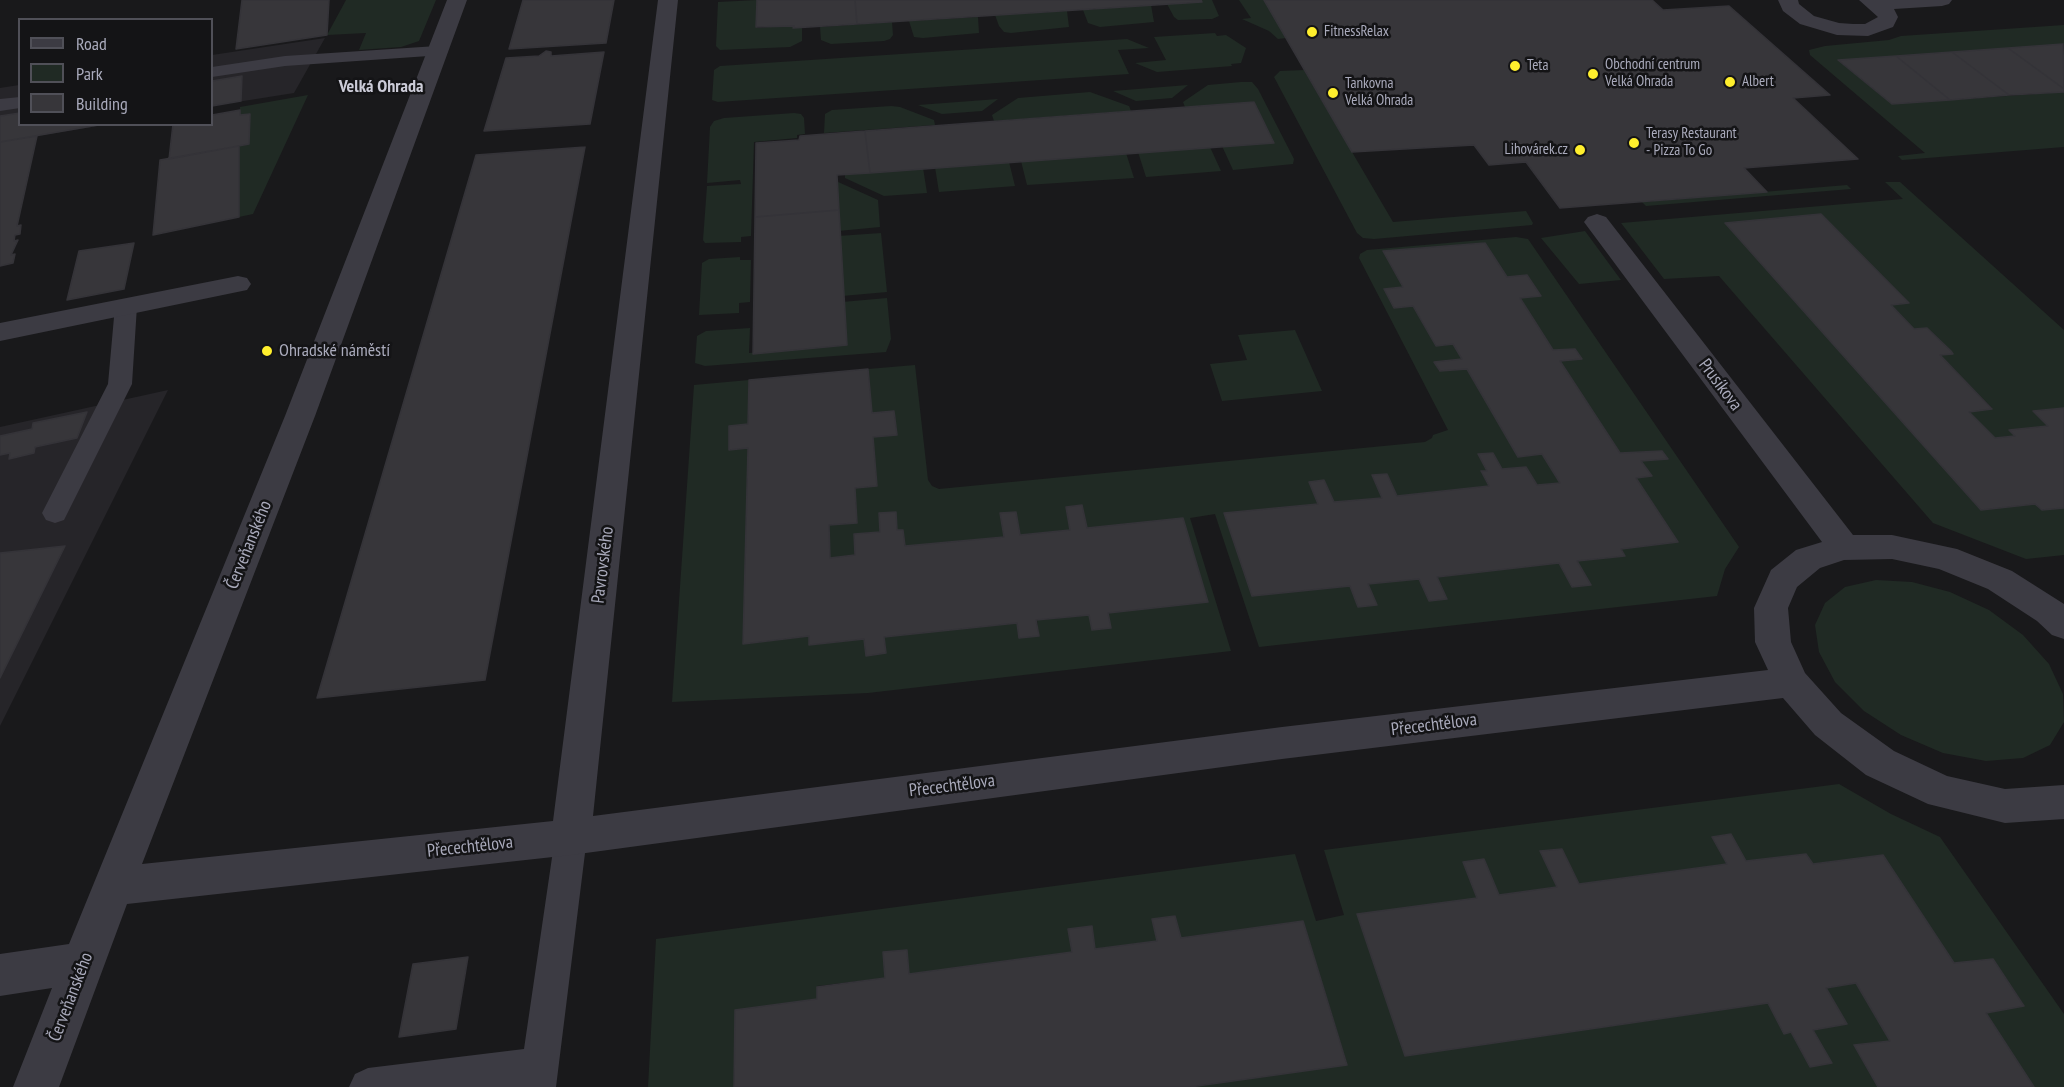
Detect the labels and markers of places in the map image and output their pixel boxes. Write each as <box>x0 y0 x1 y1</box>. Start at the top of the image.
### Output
place label: FitnessRelax <box>1324 23 1389 41</box>
marker: FitnessRelax <box>1305 25 1319 39</box>
place label: Obchodní centrum Velká Ohrada <box>1605 56 1700 91</box>
place label: Teta <box>1527 57 1548 75</box>
marker: Teta <box>1508 59 1522 73</box>
marker: Obchodní centrum Velká Ohrada <box>1586 67 1600 81</box>
place label: Albert <box>1742 73 1774 91</box>
place label: Tankovna Velká Ohrada <box>1345 75 1413 110</box>
marker: Albert <box>1723 75 1737 89</box>
marker: Tankovna Velká Ohrada <box>1326 86 1340 100</box>
place label: Terasy Restaurant - Pizza To Go <box>1646 125 1737 160</box>
marker: Terasy Restaurant - Pizza To Go <box>1627 136 1641 150</box>
place label: Lihovárek.cz <box>1504 141 1568 159</box>
marker: Lihovárek.cz <box>1573 143 1587 157</box>
place label: Ohradské náměstí <box>279 340 390 362</box>
marker: Ohradské náměstí <box>260 344 274 358</box>

